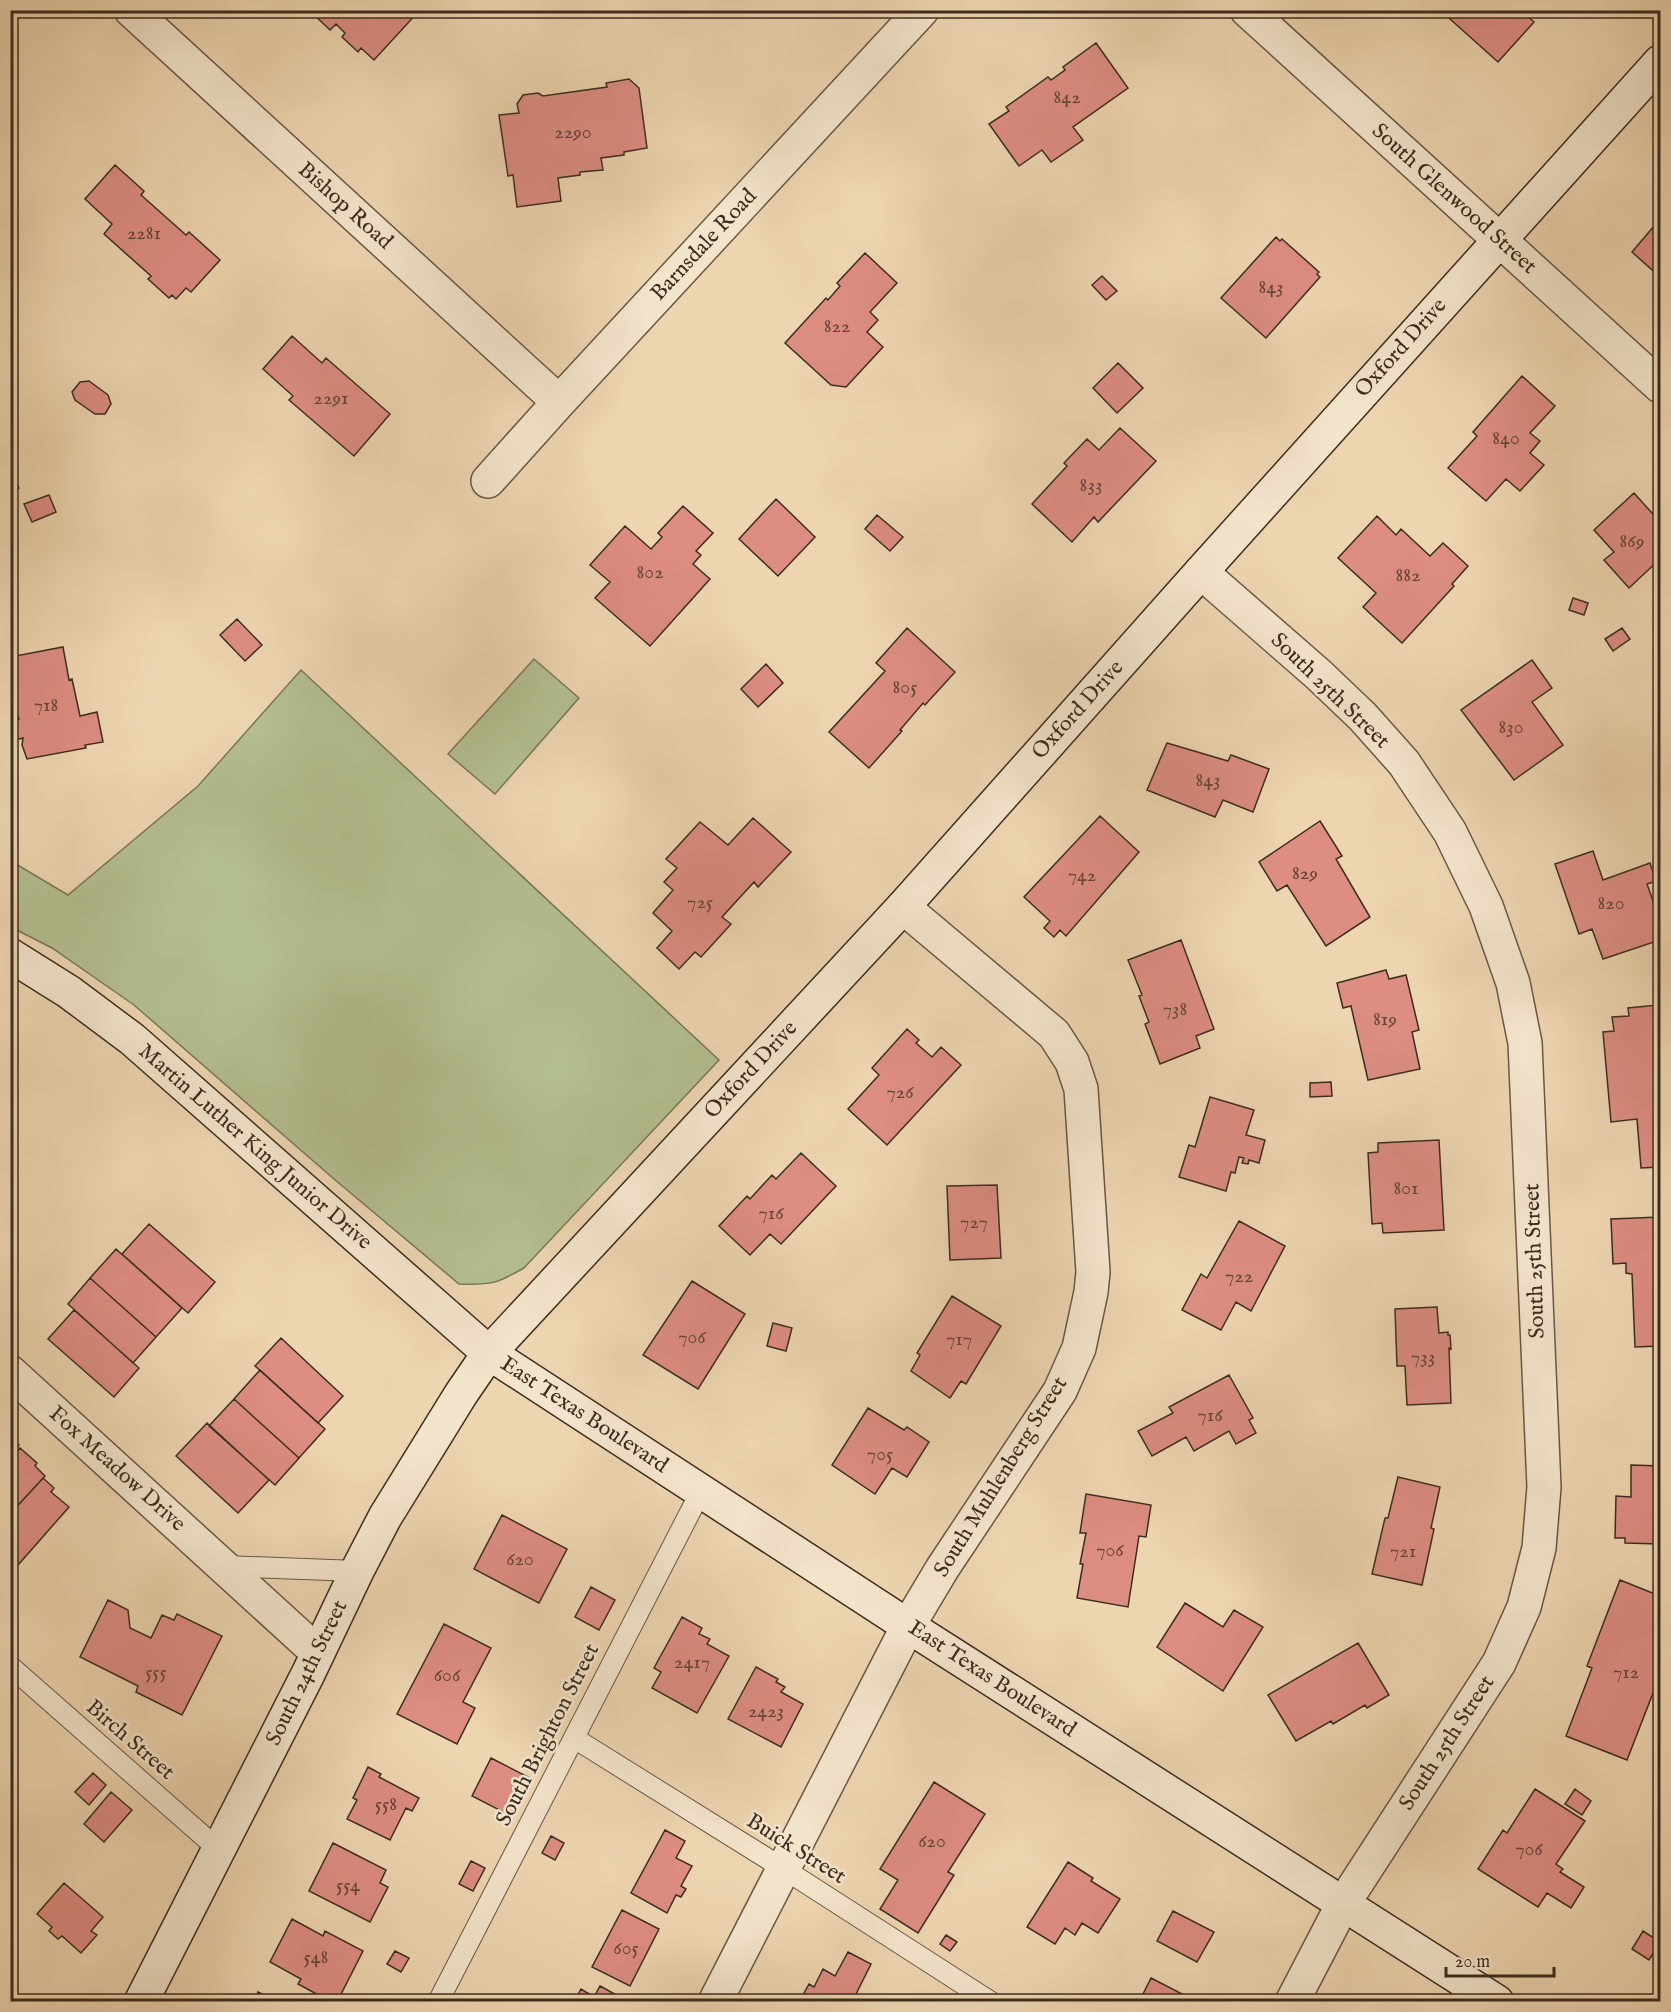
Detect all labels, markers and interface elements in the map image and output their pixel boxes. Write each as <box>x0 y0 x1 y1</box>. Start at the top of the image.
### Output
house number: 842 <box>1053 85 1081 110</box>
street label: South Glenwood Street <box>1366 117 1543 281</box>
house number: 2290 <box>554 120 592 145</box>
street label: Bishop Road <box>292 156 398 256</box>
street label: Barnsdale Road <box>645 183 763 307</box>
house number: 2281 <box>127 221 161 246</box>
house number: 843 <box>1258 275 1284 300</box>
street label: Oxford Drive <box>1349 292 1453 404</box>
house number: 822 <box>824 314 850 339</box>
house number: 2291 <box>314 386 348 411</box>
house number: 840 <box>1492 426 1520 451</box>
house number: 833 <box>1080 473 1102 498</box>
house number: 869 <box>1619 529 1645 554</box>
house number: 802 <box>636 560 664 585</box>
house number: 882 <box>1395 563 1421 588</box>
street label: South 25th Street <box>1264 627 1396 755</box>
street label: Oxford Drive <box>1026 654 1130 766</box>
house number: 805 <box>893 675 917 700</box>
house number: 718 <box>34 693 58 718</box>
house number: 830 <box>1498 715 1524 740</box>
house number: 843 <box>1195 768 1221 793</box>
house number: 829 <box>1292 861 1318 886</box>
house number: 742 <box>1068 863 1096 888</box>
house number: 725 <box>687 890 713 915</box>
house number: 820 <box>1597 891 1625 916</box>
house number: 738 <box>1163 997 1187 1022</box>
house number: 819 <box>1373 1007 1397 1032</box>
street label: Oxford Drive <box>698 1015 804 1125</box>
street label: Martin Luther King Junior Drive <box>132 1038 378 1256</box>
house number: 726 <box>886 1080 914 1105</box>
house number: 801 <box>1394 1176 1419 1201</box>
street label: South 25th Street <box>1518 1182 1552 1339</box>
house number: 716 <box>758 1201 784 1226</box>
house number: 727 <box>960 1210 988 1235</box>
house number: 722 <box>1225 1264 1253 1289</box>
house number: 706 <box>678 1325 706 1350</box>
house number: 717 <box>946 1327 972 1352</box>
house number: 733 <box>1411 1345 1435 1370</box>
street label: East Texas Boulevard <box>495 1350 673 1480</box>
street label: South Muhlenberg Street <box>928 1371 1074 1582</box>
street label: Fox Meadow Drive <box>43 1400 191 1538</box>
house number: 716 <box>1197 1403 1223 1428</box>
house number: 705 <box>867 1442 893 1467</box>
house number: 706 <box>1096 1538 1124 1563</box>
house number: 721 <box>1390 1539 1416 1564</box>
house number: 620 <box>506 1547 534 1572</box>
street label: South 24th Street <box>260 1595 354 1750</box>
street label: East Texas Boulevard <box>903 1614 1081 1744</box>
street label: South Brighton Street <box>490 1639 606 1831</box>
house number: 2417 <box>674 1650 710 1675</box>
house number: 555 <box>145 1660 167 1685</box>
house number: 712 <box>1613 1660 1639 1685</box>
house number: 606 <box>434 1663 461 1688</box>
street label: South 25th Street <box>1393 1670 1501 1816</box>
street label: Birch Street <box>80 1694 181 1787</box>
house number: 2423 <box>748 1699 784 1724</box>
house number: 558 <box>375 1792 397 1817</box>
street label: Buick Street <box>741 1807 851 1891</box>
house number: 620 <box>918 1829 946 1854</box>
house number: 706 <box>1515 1837 1543 1862</box>
house number: 554 <box>336 1873 360 1898</box>
house number: 605 <box>613 1936 639 1961</box>
scale bar <box>1446 1940 1554 1978</box>
house number: 548 <box>304 1945 328 1970</box>
text: 20 m <box>1455 1951 1490 1974</box>

